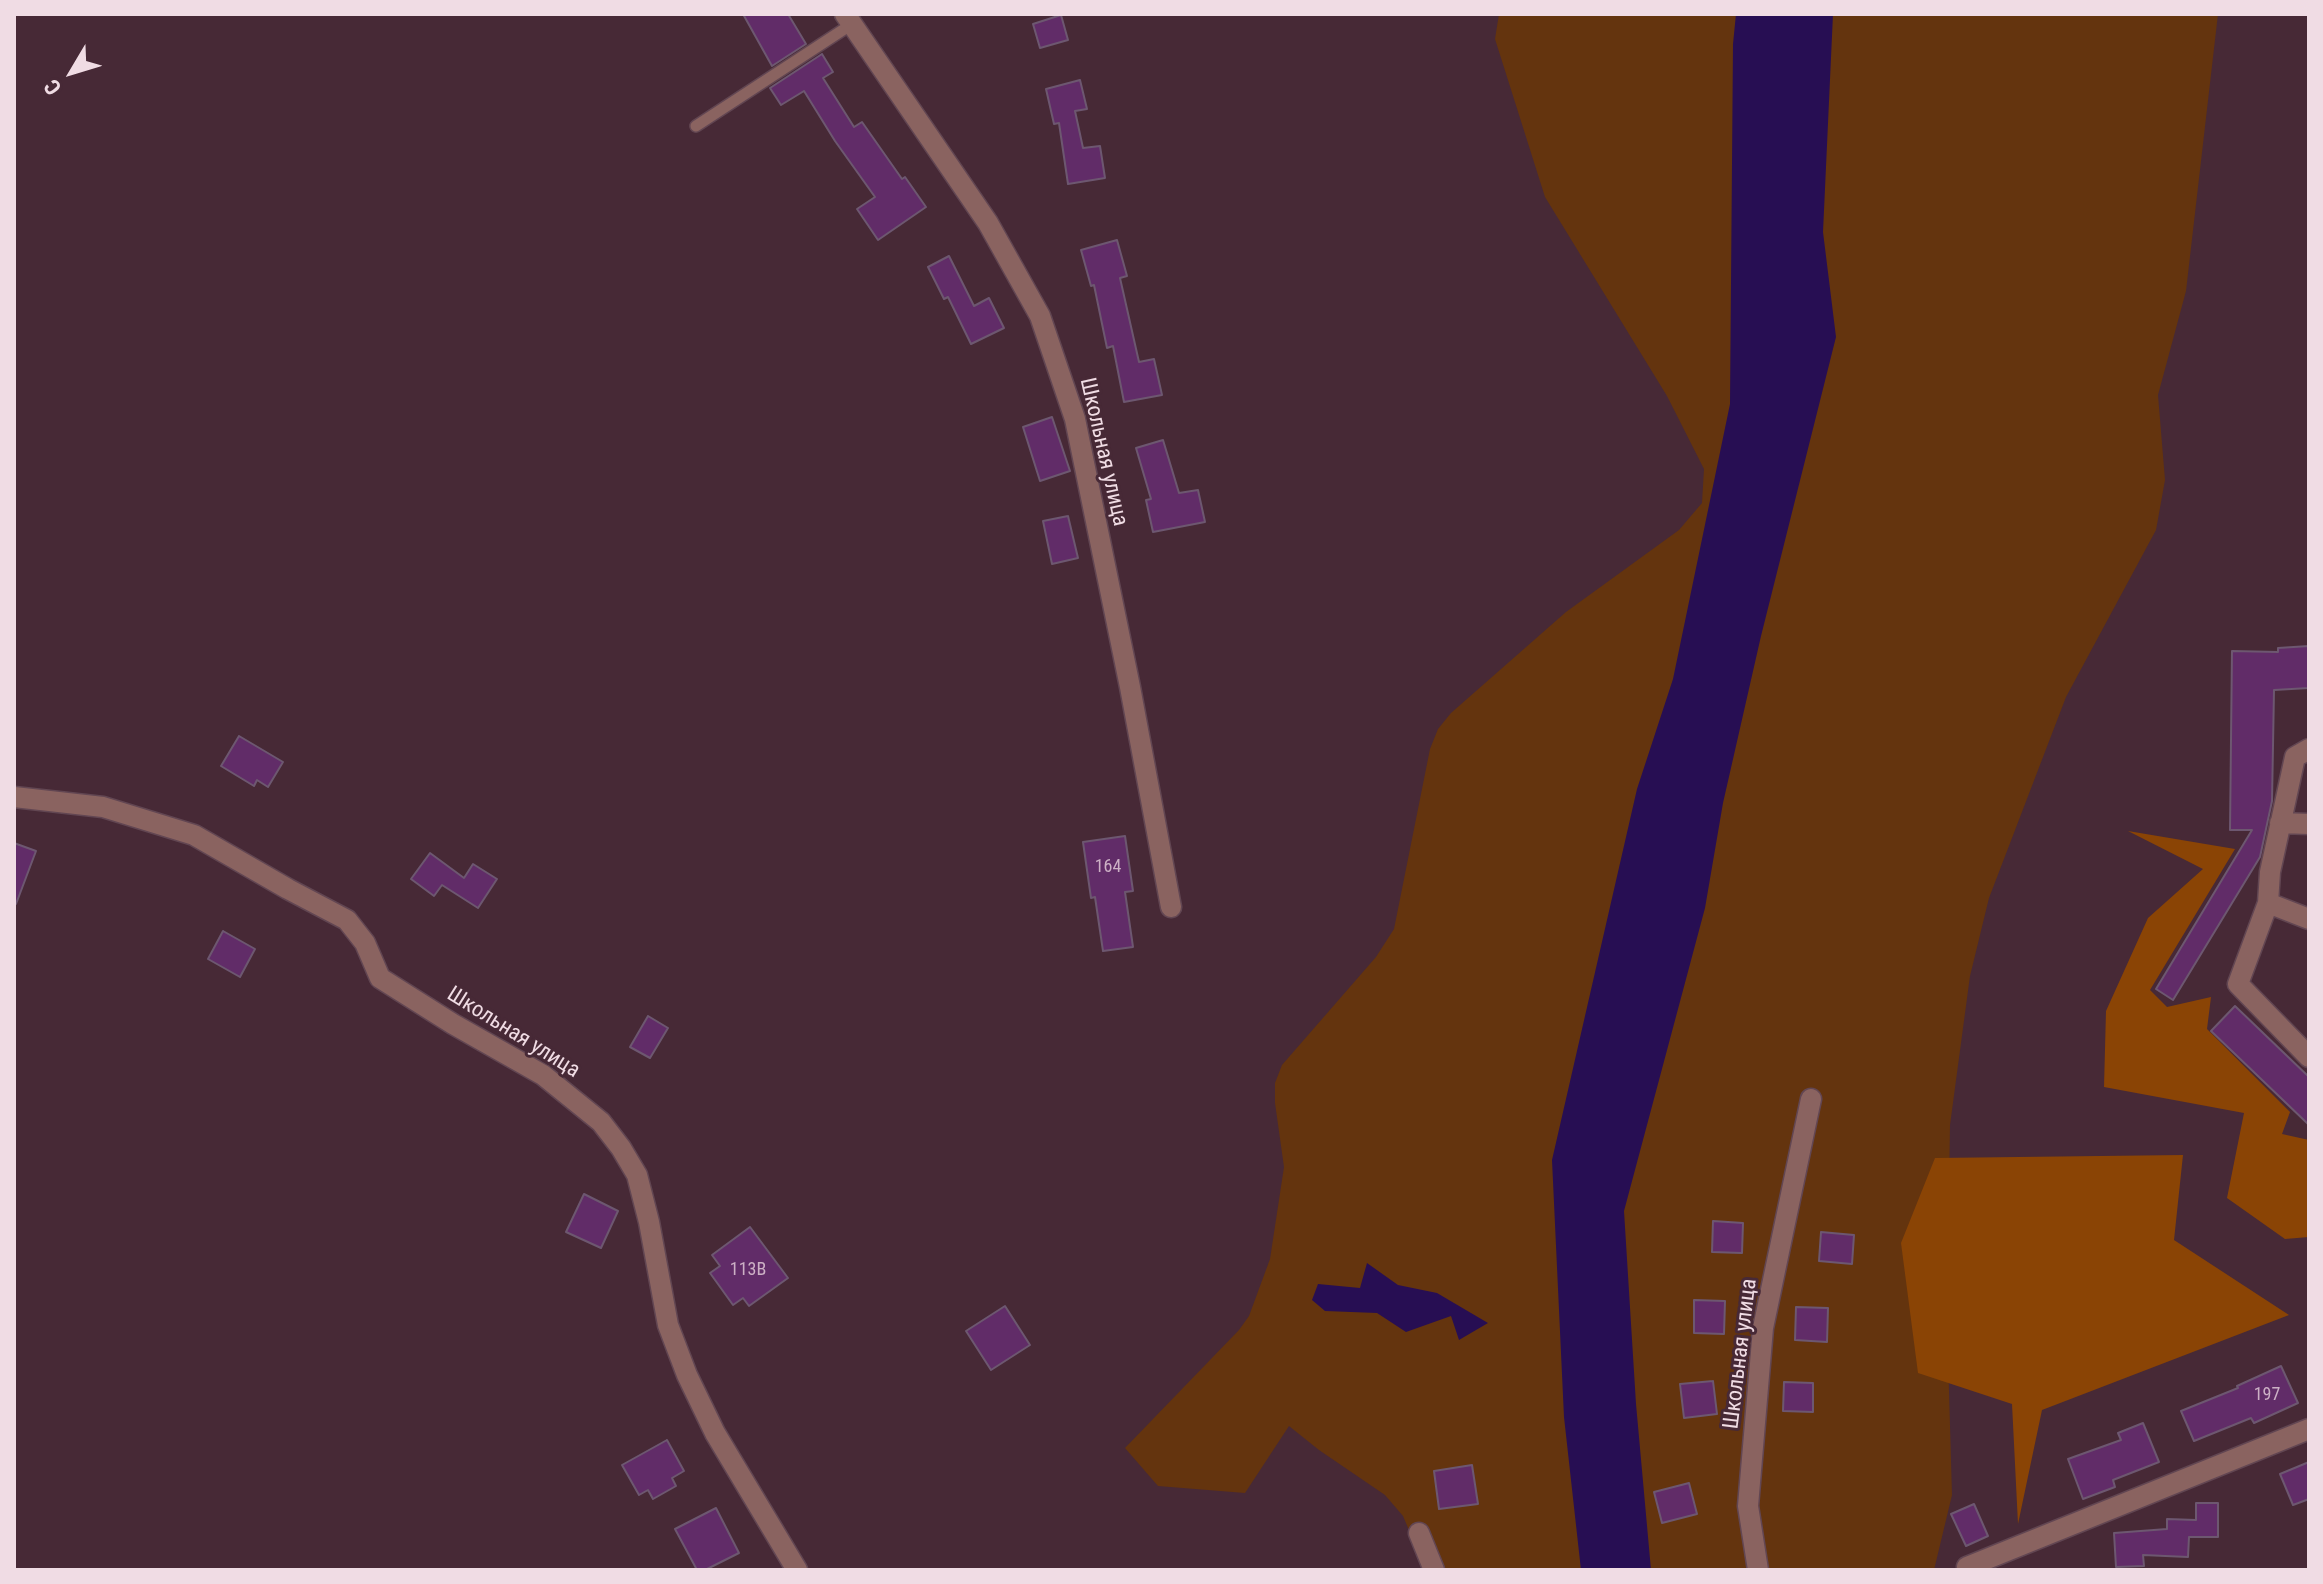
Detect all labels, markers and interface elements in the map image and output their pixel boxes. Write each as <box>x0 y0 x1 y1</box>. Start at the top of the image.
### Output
north arrow <box>32 32 112 112</box>
text: С <box>39 74 66 100</box>
street label: Школьная улица <box>1073 375 1133 529</box>
house number: 164 <box>1095 856 1121 878</box>
street label: Школьная улица <box>442 982 584 1084</box>
house number: 113В <box>730 1259 766 1281</box>
street label: Школьная улица <box>1719 1277 1763 1431</box>
house number: 197 <box>2254 1384 2280 1406</box>

